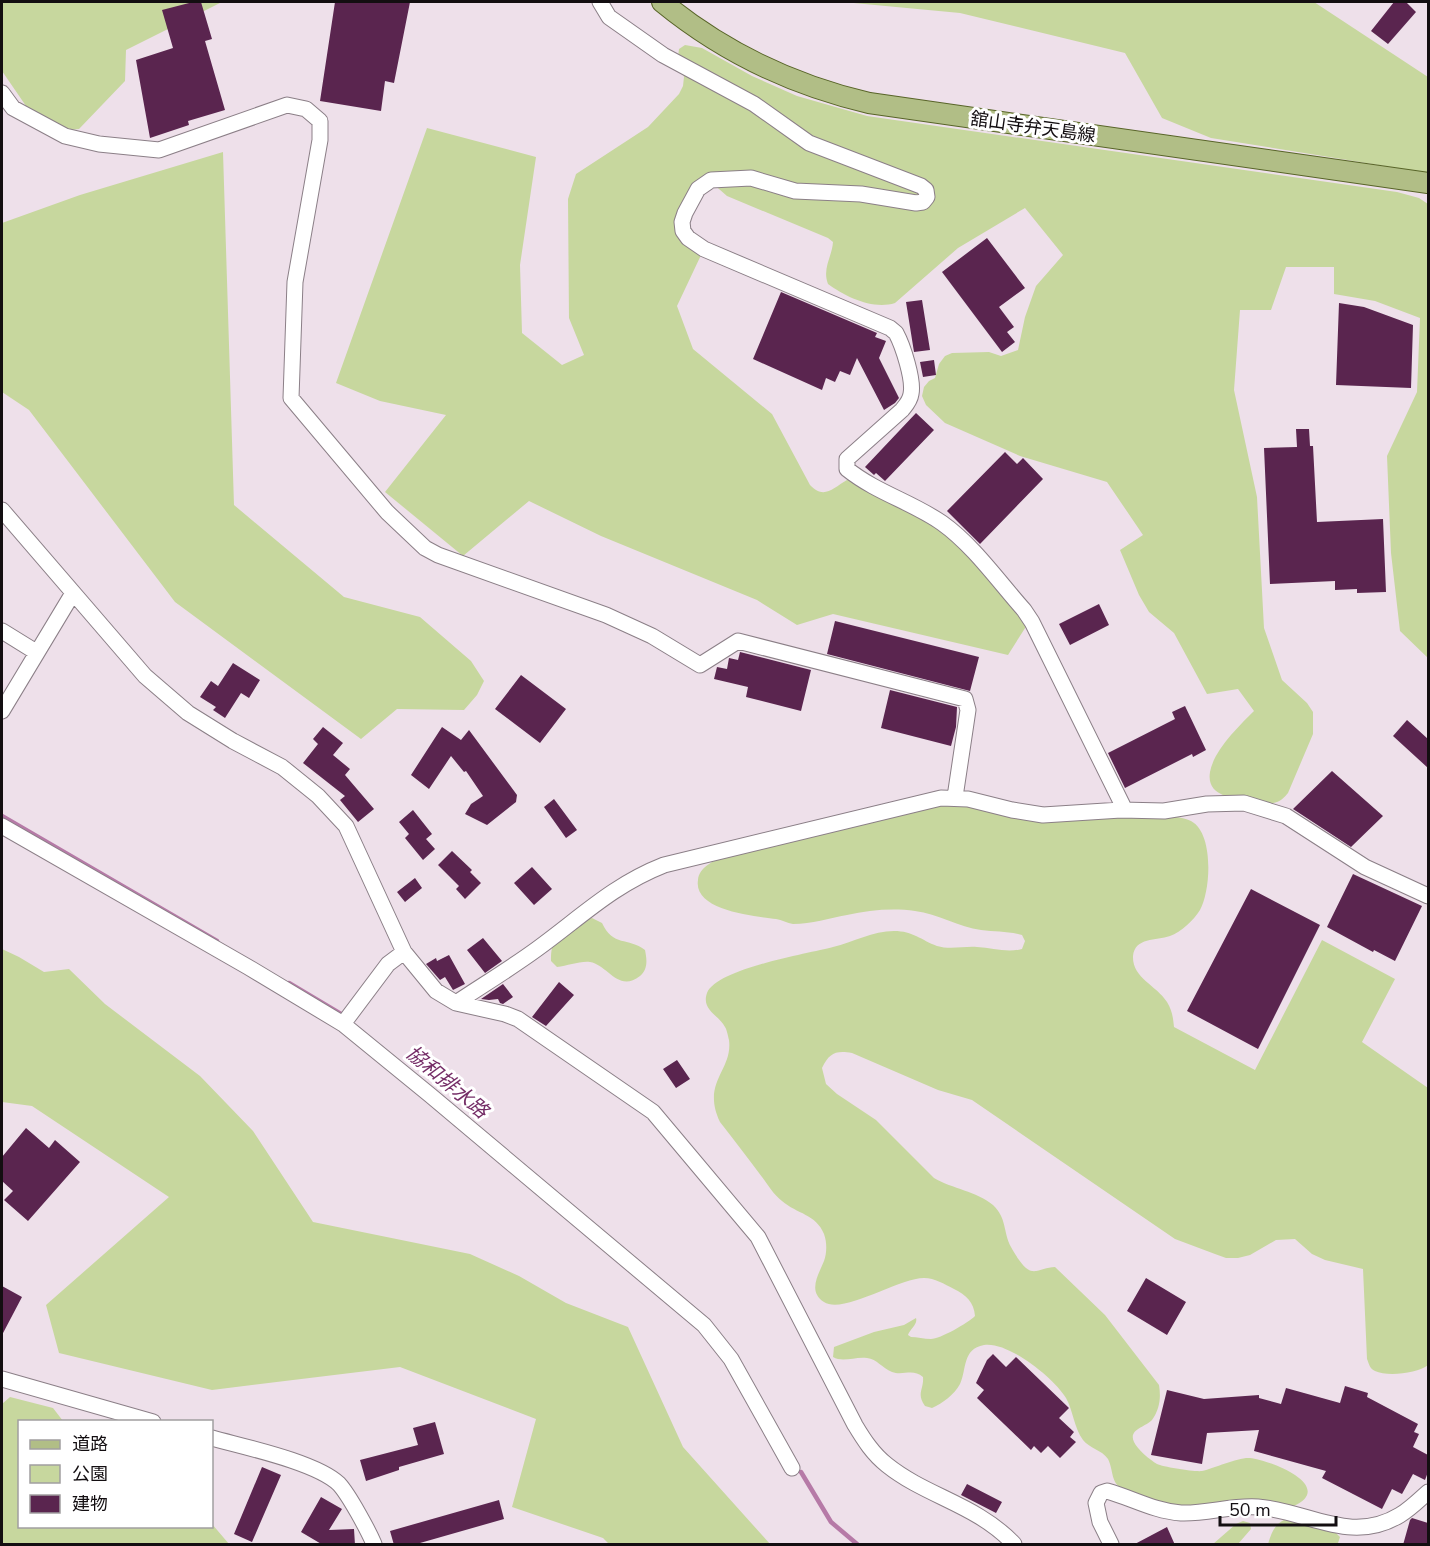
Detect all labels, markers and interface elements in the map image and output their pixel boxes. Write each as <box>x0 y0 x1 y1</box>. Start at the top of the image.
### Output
street label: 舘山寺弁天島線 <box>969 106 1097 148</box>
water label: 協和排水路 <box>400 1040 496 1126</box>
legend <box>18 1420 213 1528</box>
text: 道路 <box>72 1432 108 1456</box>
text: 公園 <box>72 1462 108 1486</box>
scale bar <box>1220 1489 1336 1527</box>
text: 建物 <box>72 1492 108 1516</box>
text: 50 m <box>1229 1498 1271 1522</box>

